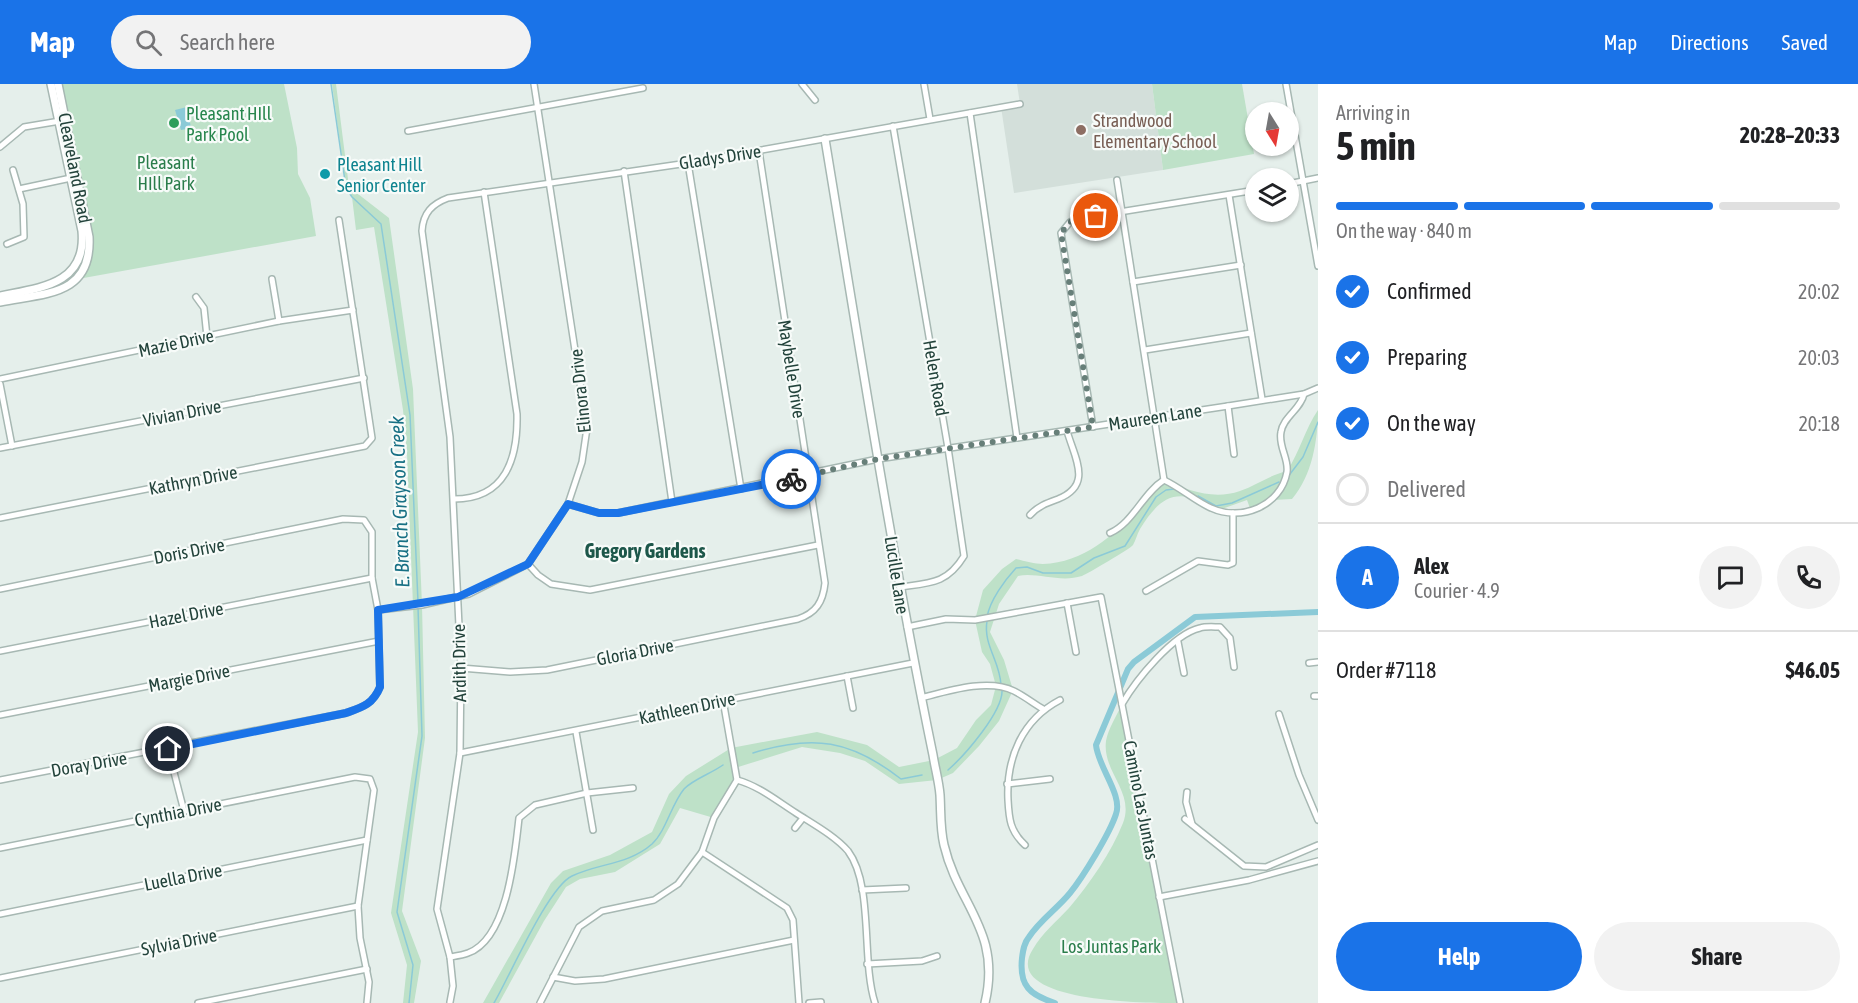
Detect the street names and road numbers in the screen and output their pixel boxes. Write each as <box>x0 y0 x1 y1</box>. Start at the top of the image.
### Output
street label: Cleaveland Road <box>54 111 96 225</box>
street label: Gladys Drive <box>678 140 762 174</box>
street label: Maybelle Drive <box>774 318 810 420</box>
street label: Mazie Drive <box>136 325 216 361</box>
street label: Helen Road <box>919 338 953 418</box>
street label: Elinora Drive <box>565 348 595 434</box>
street label: Vivian Drive <box>141 395 223 431</box>
street label: Maureen Lane <box>1107 399 1203 435</box>
street label: Kathryn Drive <box>147 461 239 499</box>
street label: Doris Drive <box>152 534 226 568</box>
street label: Lucille Lane <box>880 534 914 616</box>
street label: Hazel Drive <box>147 597 225 633</box>
street label: Ardith Drive <box>448 624 470 702</box>
street label: Gloria Drive <box>595 634 675 670</box>
street label: Margie Drive <box>146 660 232 696</box>
street label: Kathleen Drive <box>637 688 737 728</box>
street label: Camino Las Juntas <box>1119 739 1163 861</box>
street label: Doray Drive <box>49 747 129 781</box>
street label: Cynthia Drive <box>133 793 223 831</box>
street label: Luella Drive <box>142 859 224 895</box>
street label: Sylvia Drive <box>139 924 219 960</box>

